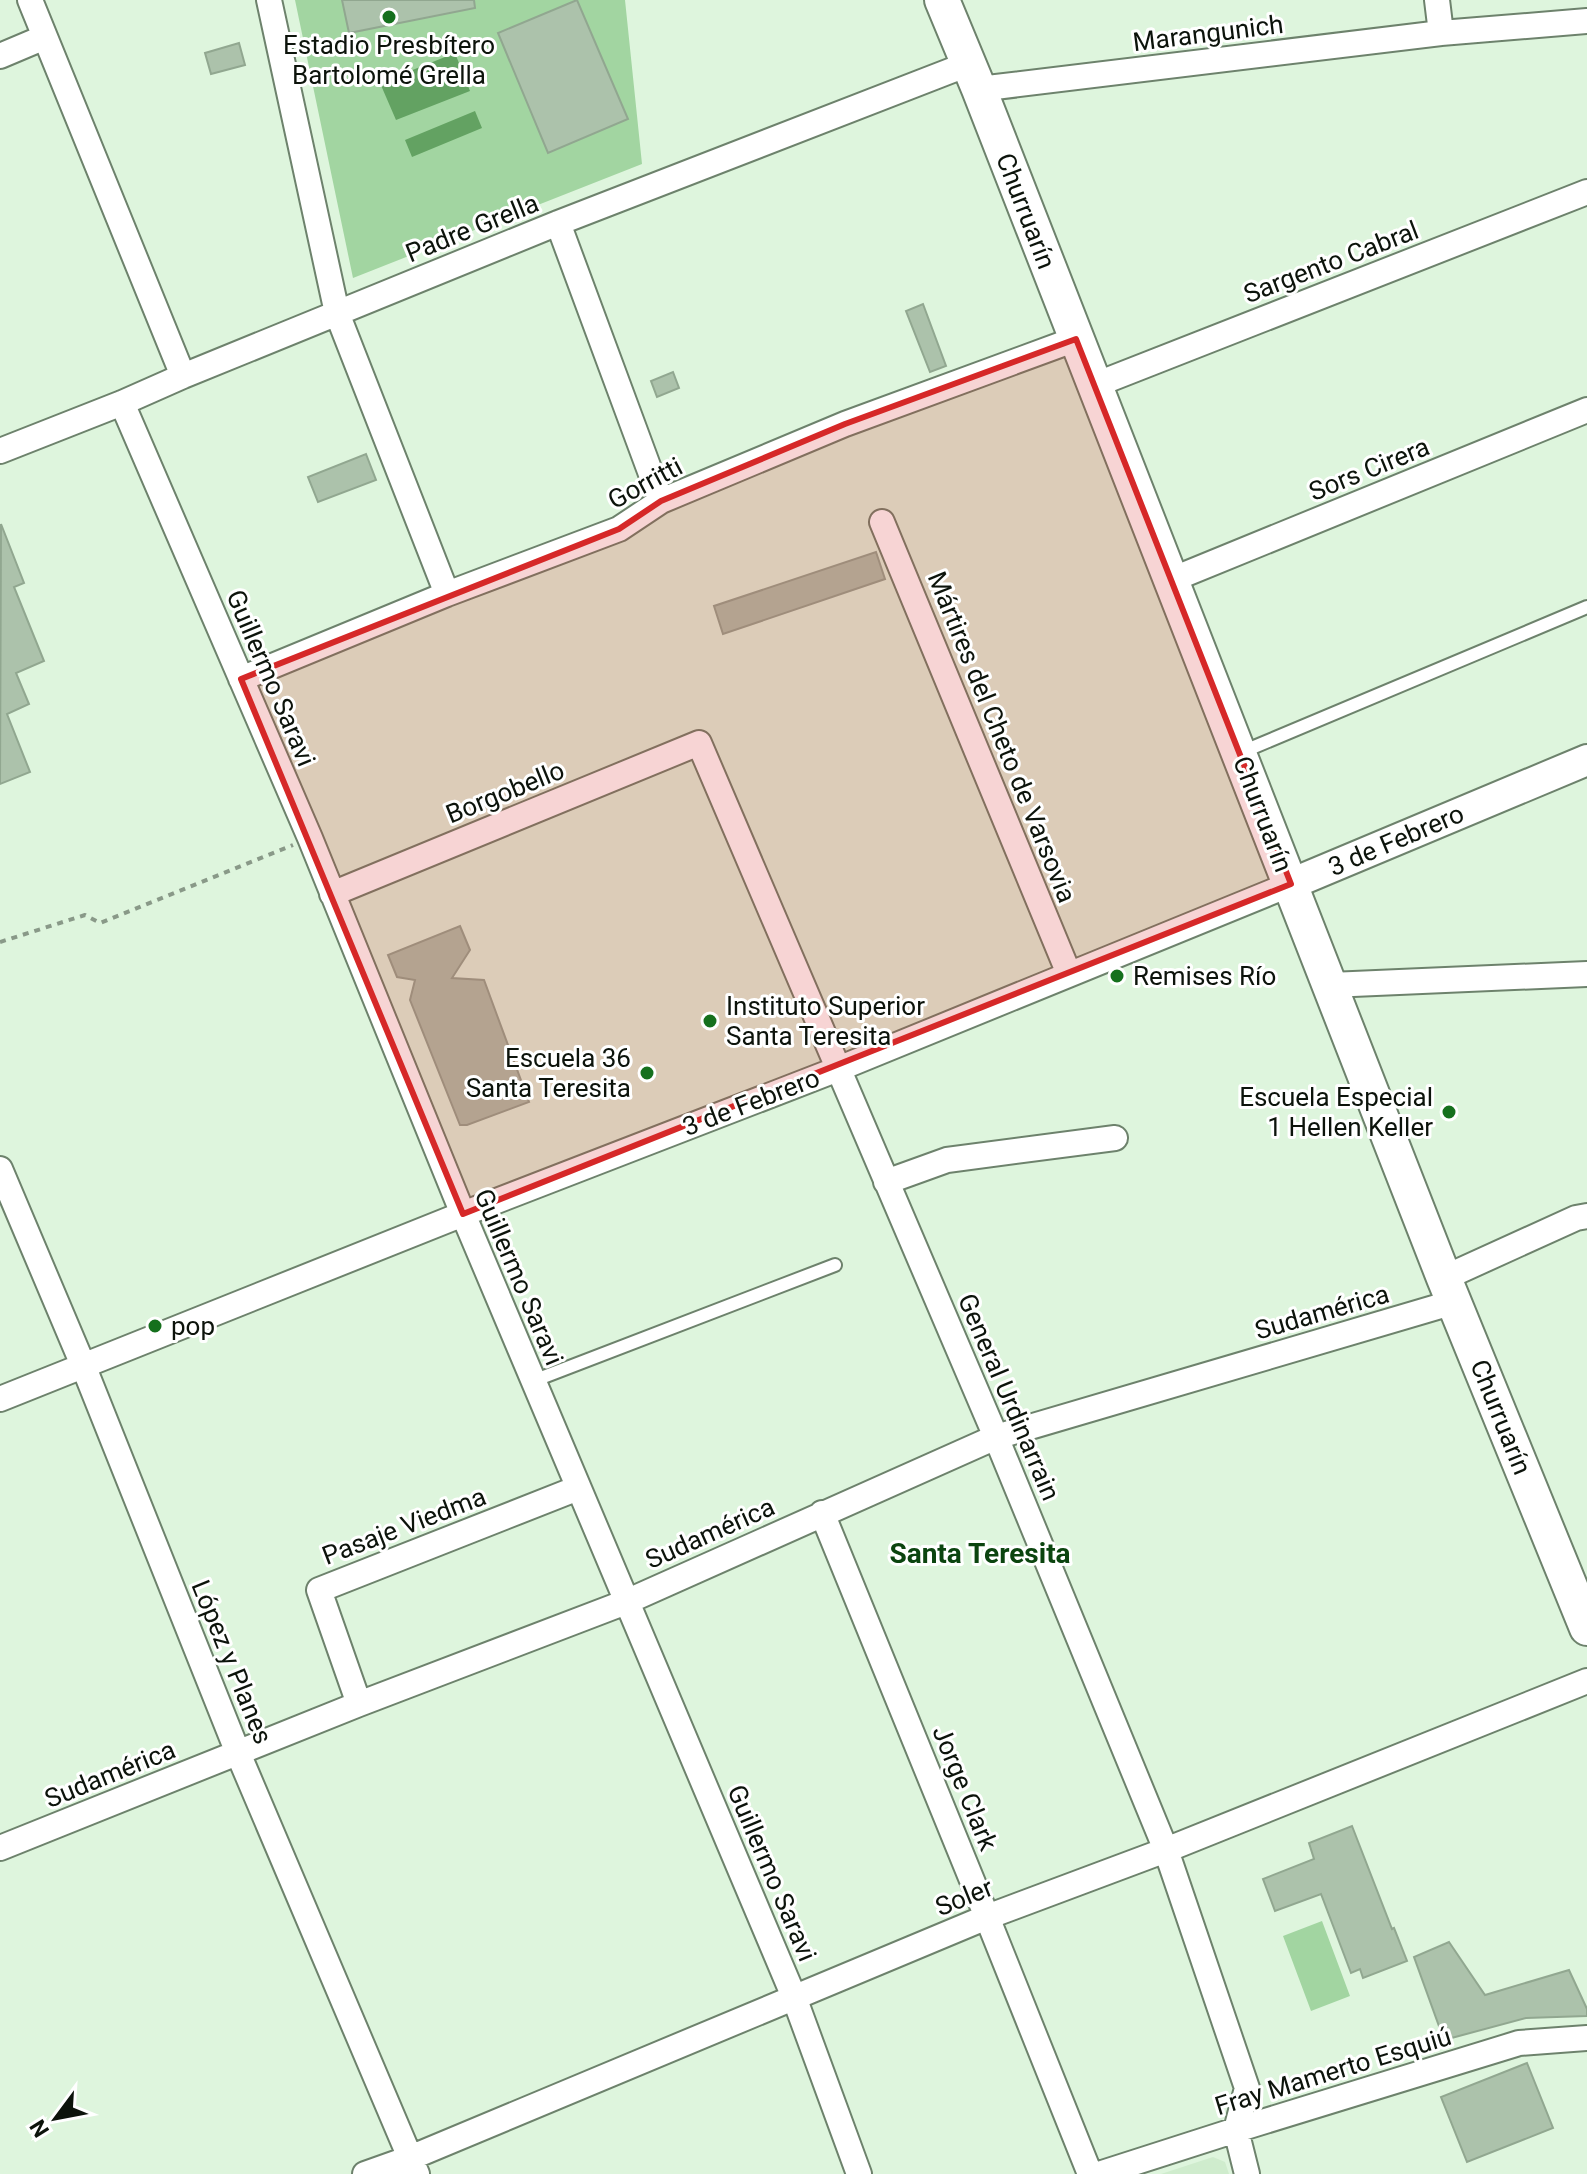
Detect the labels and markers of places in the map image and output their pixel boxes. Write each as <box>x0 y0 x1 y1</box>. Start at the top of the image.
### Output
marker: Estadio Presbítero Bartolomé Grella <box>380 8 398 26</box>
place label: Estadio Presbítero Bartolomé Grella <box>283 30 495 90</box>
place label: Remises Río <box>1133 961 1276 991</box>
marker: Remises Río <box>1108 967 1126 985</box>
place label: Instituto Superior Santa Teresita <box>726 991 925 1051</box>
marker: Instituto Superior Santa Teresita <box>701 1012 719 1030</box>
place label: Escuela 36 Santa Teresita <box>466 1043 631 1103</box>
marker: Escuela 36 Santa Teresita <box>638 1064 656 1082</box>
place label: Escuela Especial 1 Hellen Keller <box>1239 1082 1433 1142</box>
marker: Escuela Especial 1 Hellen Keller <box>1440 1103 1458 1121</box>
place label: pop <box>171 1311 215 1341</box>
marker: pop <box>146 1317 164 1335</box>

